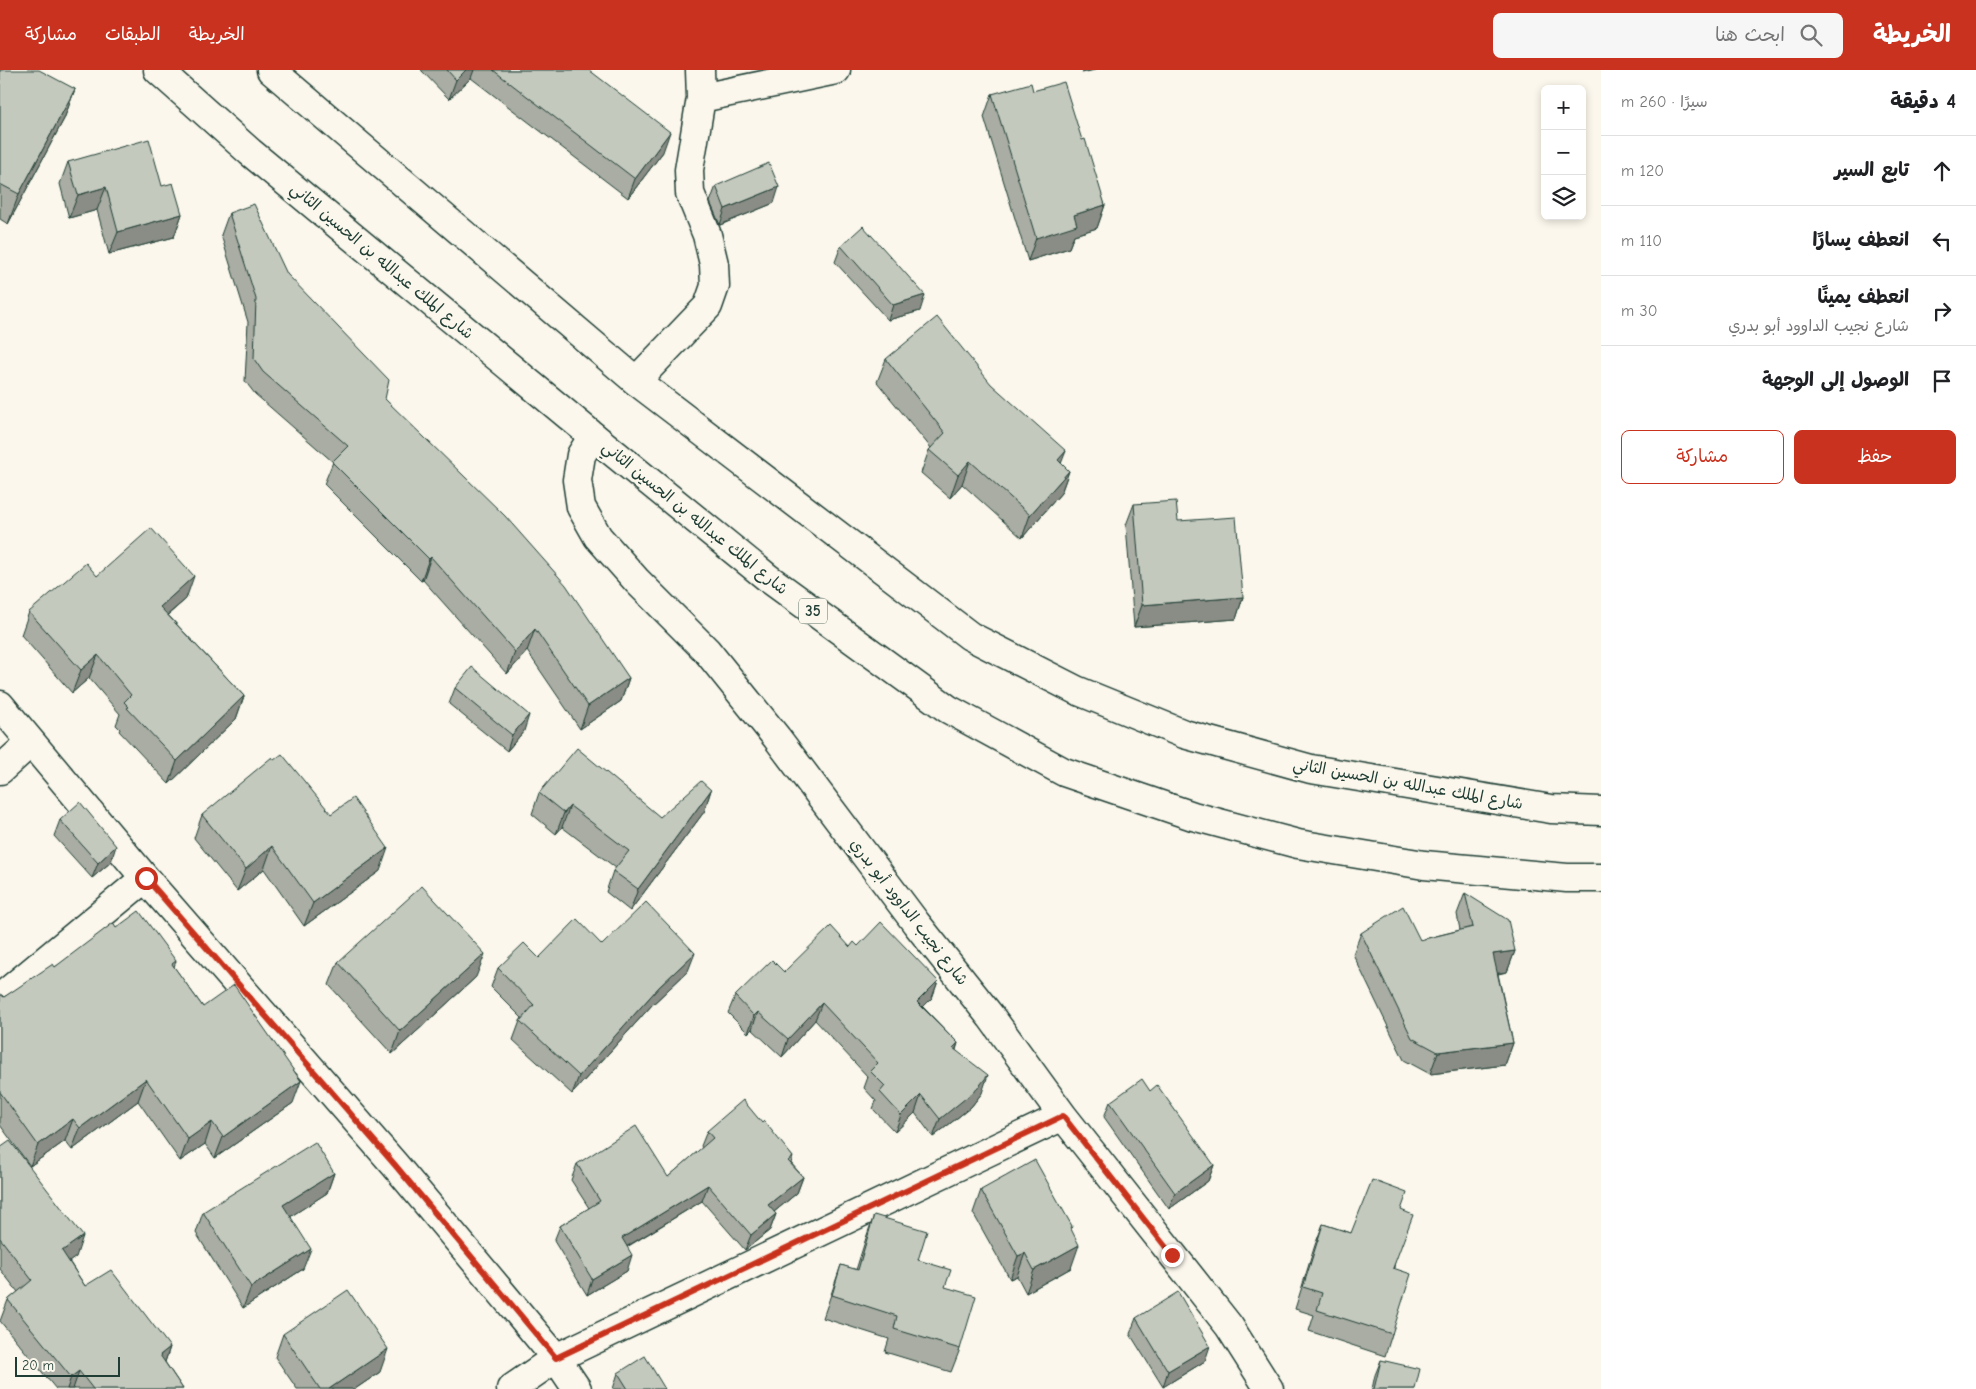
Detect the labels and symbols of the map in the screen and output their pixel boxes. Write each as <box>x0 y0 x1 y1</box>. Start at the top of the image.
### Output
street label: شارع الملك عبدالله بن الحسين الثاني <box>284 179 477 347</box>
street label: شارع الملك عبدالله بن الحسين الثاني <box>596 438 791 602</box>
road number: 35 <box>799 598 827 624</box>
street label: شارع الملك عبدالله بن الحسين الثاني <box>1291 755 1524 818</box>
street label: شارع نجيب الداوود أبو بدري <box>845 835 972 990</box>
route start <box>135 867 158 890</box>
route end <box>1161 1244 1184 1267</box>
scale bar <box>15 1354 120 1377</box>

